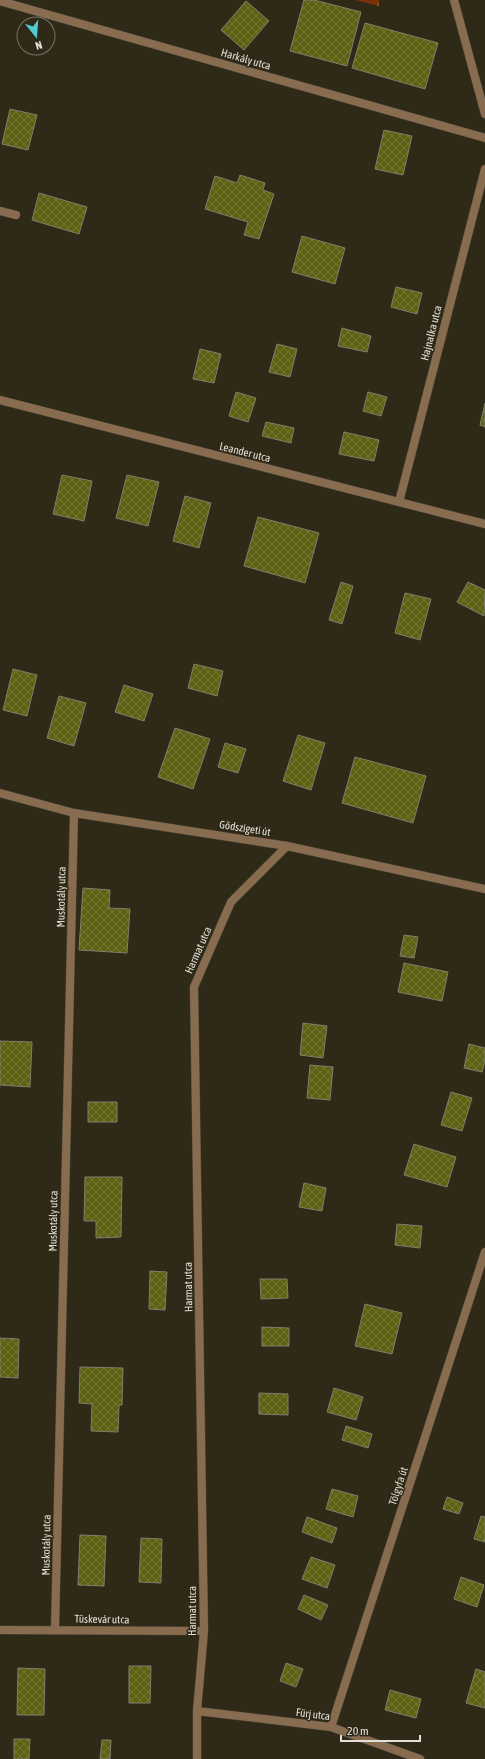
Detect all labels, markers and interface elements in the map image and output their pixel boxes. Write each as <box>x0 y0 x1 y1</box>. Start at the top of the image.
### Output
north arrow <box>16 16 56 56</box>
text: N <box>34 39 44 52</box>
street label: Harkály utca <box>220 46 272 72</box>
street label: Hajnalka utca <box>418 304 444 362</box>
street label: Leander utca <box>218 440 272 464</box>
street label: Gödszigeti út <box>218 818 272 838</box>
street label: Muskotály utca <box>54 866 68 928</box>
street label: Harmat utca <box>182 925 214 975</box>
street label: Muskotály utca <box>46 1190 60 1252</box>
street label: Harmat utca <box>182 1262 194 1312</box>
street label: Tölgyfa út <box>386 1465 410 1507</box>
street label: Muskotály utca <box>39 1514 53 1576</box>
street label: Harmat utca <box>186 1586 198 1636</box>
street label: Tüskevár utca <box>74 1613 130 1625</box>
street label: Fürj utca <box>295 1706 331 1722</box>
scale bar <box>341 1717 420 1743</box>
text: 20 m <box>347 1724 369 1738</box>

